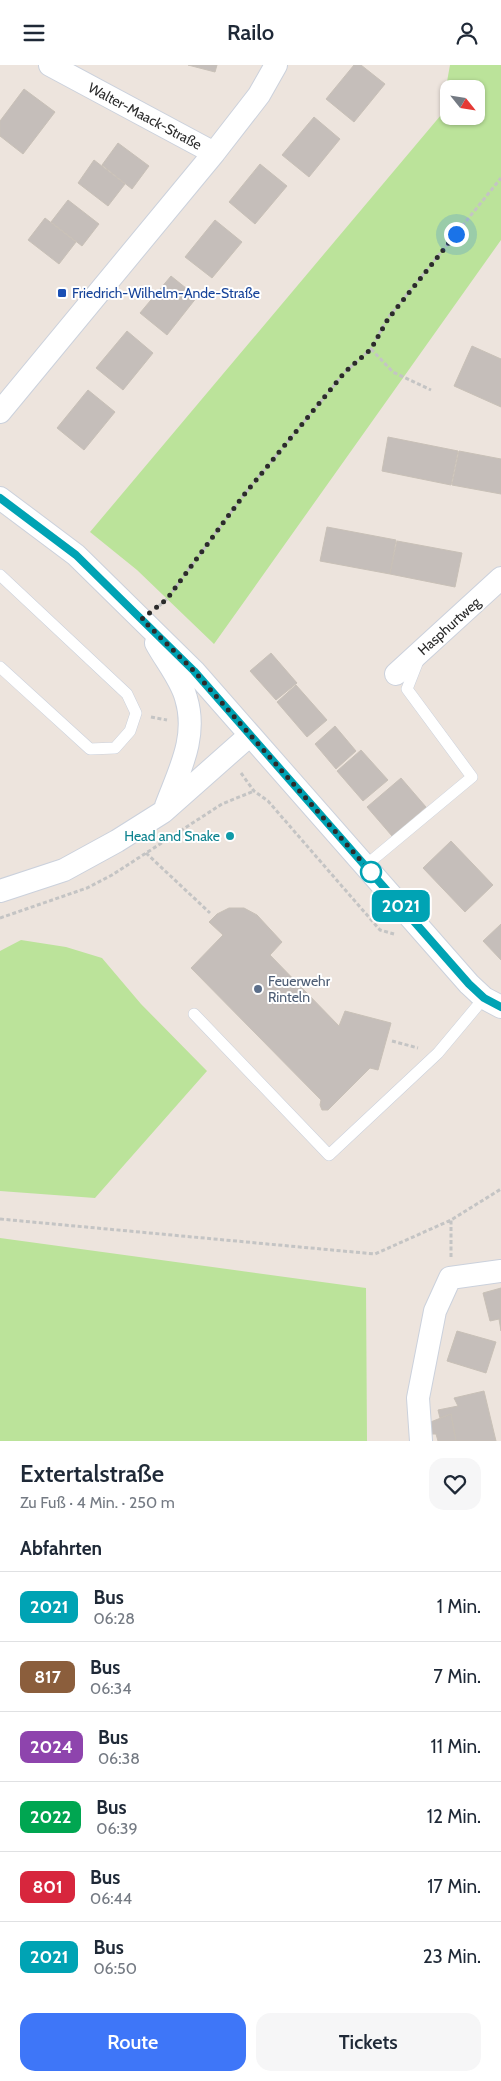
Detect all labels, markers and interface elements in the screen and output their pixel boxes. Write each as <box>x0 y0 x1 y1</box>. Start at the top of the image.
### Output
icon: menu <box>20 19 48 47</box>
text: Railo <box>227 19 274 46</box>
icon: person <box>453 19 481 47</box>
street label: Walter-Maack-Straße <box>85 78 205 154</box>
north arrow <box>440 80 485 125</box>
map controls <box>440 80 485 125</box>
your location <box>444 222 469 247</box>
place label: Friedrich-Wilhelm-Ande-Straße <box>72 284 260 302</box>
marker: Friedrich-Wilhelm-Ande-Straße <box>56 287 68 299</box>
street label: Hasphurtweg <box>414 592 485 659</box>
place label: Head and Snake <box>124 827 220 845</box>
marker: Head and Snake <box>224 830 236 842</box>
unlabelled marker <box>360 861 382 883</box>
line badge: 2021 <box>366 890 436 922</box>
text: 2021 <box>382 895 420 917</box>
place label: Feuerwehr Rinteln <box>268 972 331 1006</box>
marker: Feuerwehr Rinteln <box>252 983 264 995</box>
button: heart <box>429 1458 481 1510</box>
text: Extertalstraße <box>20 1459 164 1488</box>
text: Zu Fuß · 4 Min. · 250 m <box>20 1493 175 1512</box>
text: Abfahrten <box>20 1537 102 1560</box>
text: Bus <box>93 1586 124 1609</box>
text: 1 Min. <box>437 1595 481 1618</box>
text: 2021 <box>30 1596 68 1618</box>
text: 06:28 <box>93 1609 135 1628</box>
text: Bus <box>90 1656 120 1679</box>
text: 7 Min. <box>433 1665 481 1688</box>
text: 817 <box>34 1666 61 1688</box>
text: 06:34 <box>90 1679 132 1698</box>
text: Bus <box>98 1726 128 1749</box>
text: 11 Min. <box>430 1735 481 1758</box>
text: 2024 <box>30 1736 73 1758</box>
text: 06:38 <box>98 1749 140 1768</box>
text: Bus <box>96 1796 127 1819</box>
text: 12 Min. <box>427 1805 481 1828</box>
text: 2022 <box>30 1806 71 1828</box>
text: 06:39 <box>96 1819 138 1838</box>
text: Bus <box>90 1866 120 1889</box>
text: 17 Min. <box>427 1875 481 1898</box>
text: 801 <box>32 1876 63 1898</box>
text: 06:44 <box>90 1889 132 1908</box>
text: Bus <box>93 1936 124 1959</box>
text: 23 Min. <box>423 1945 481 1968</box>
text: 2021 <box>30 1946 68 1968</box>
text: 06:50 <box>93 1959 137 1978</box>
button: Route <box>20 2013 246 2071</box>
button: Tickets <box>256 2013 481 2071</box>

